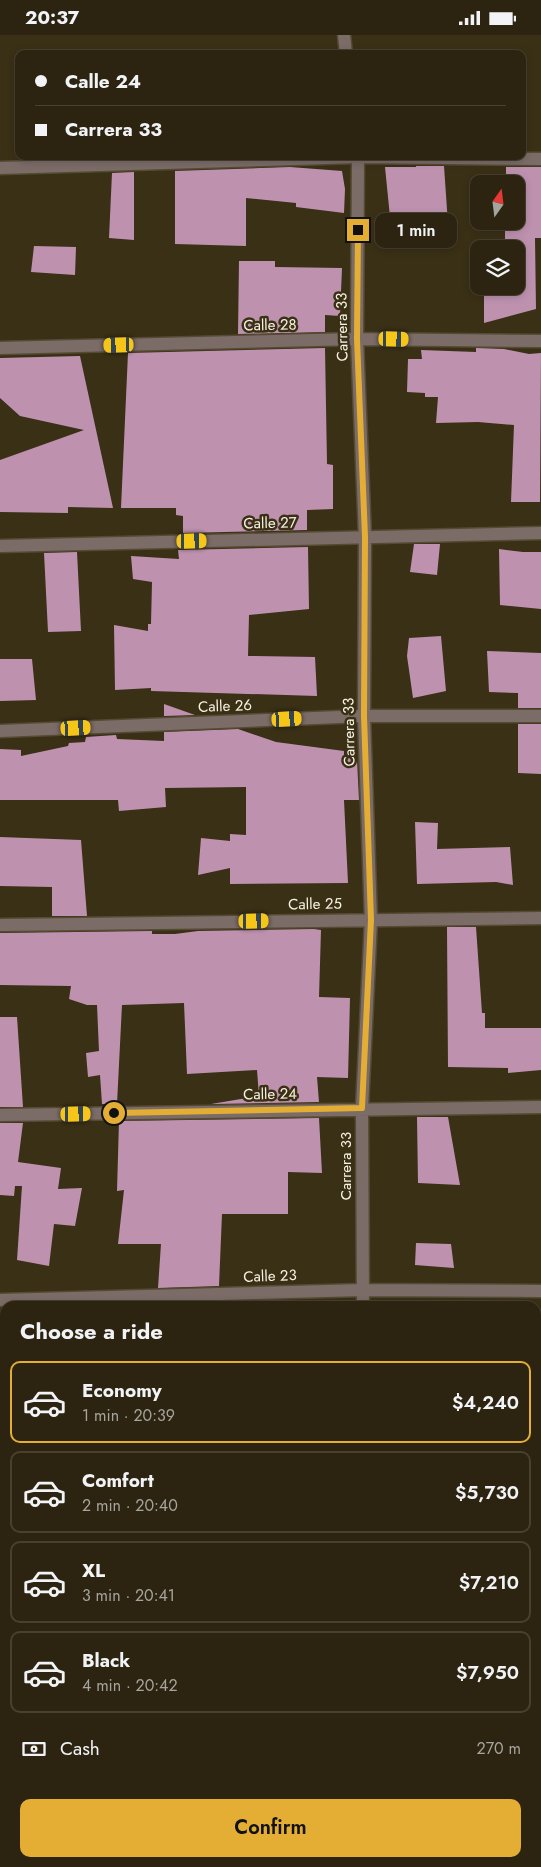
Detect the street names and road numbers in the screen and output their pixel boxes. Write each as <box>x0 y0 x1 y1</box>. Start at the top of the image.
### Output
street label: Carrera 33 <box>330 293 354 361</box>
street label: Calle 28 <box>243 314 297 336</box>
street label: Calle 27 <box>243 512 297 534</box>
street label: Calle 26 <box>198 694 252 718</box>
street label: Carrera 33 <box>337 698 361 766</box>
street label: Calle 25 <box>288 893 342 915</box>
street label: Calle 24 <box>243 1083 297 1105</box>
street label: Carrera 33 <box>335 1132 357 1200</box>
street label: Calle 23 <box>243 1264 297 1288</box>

